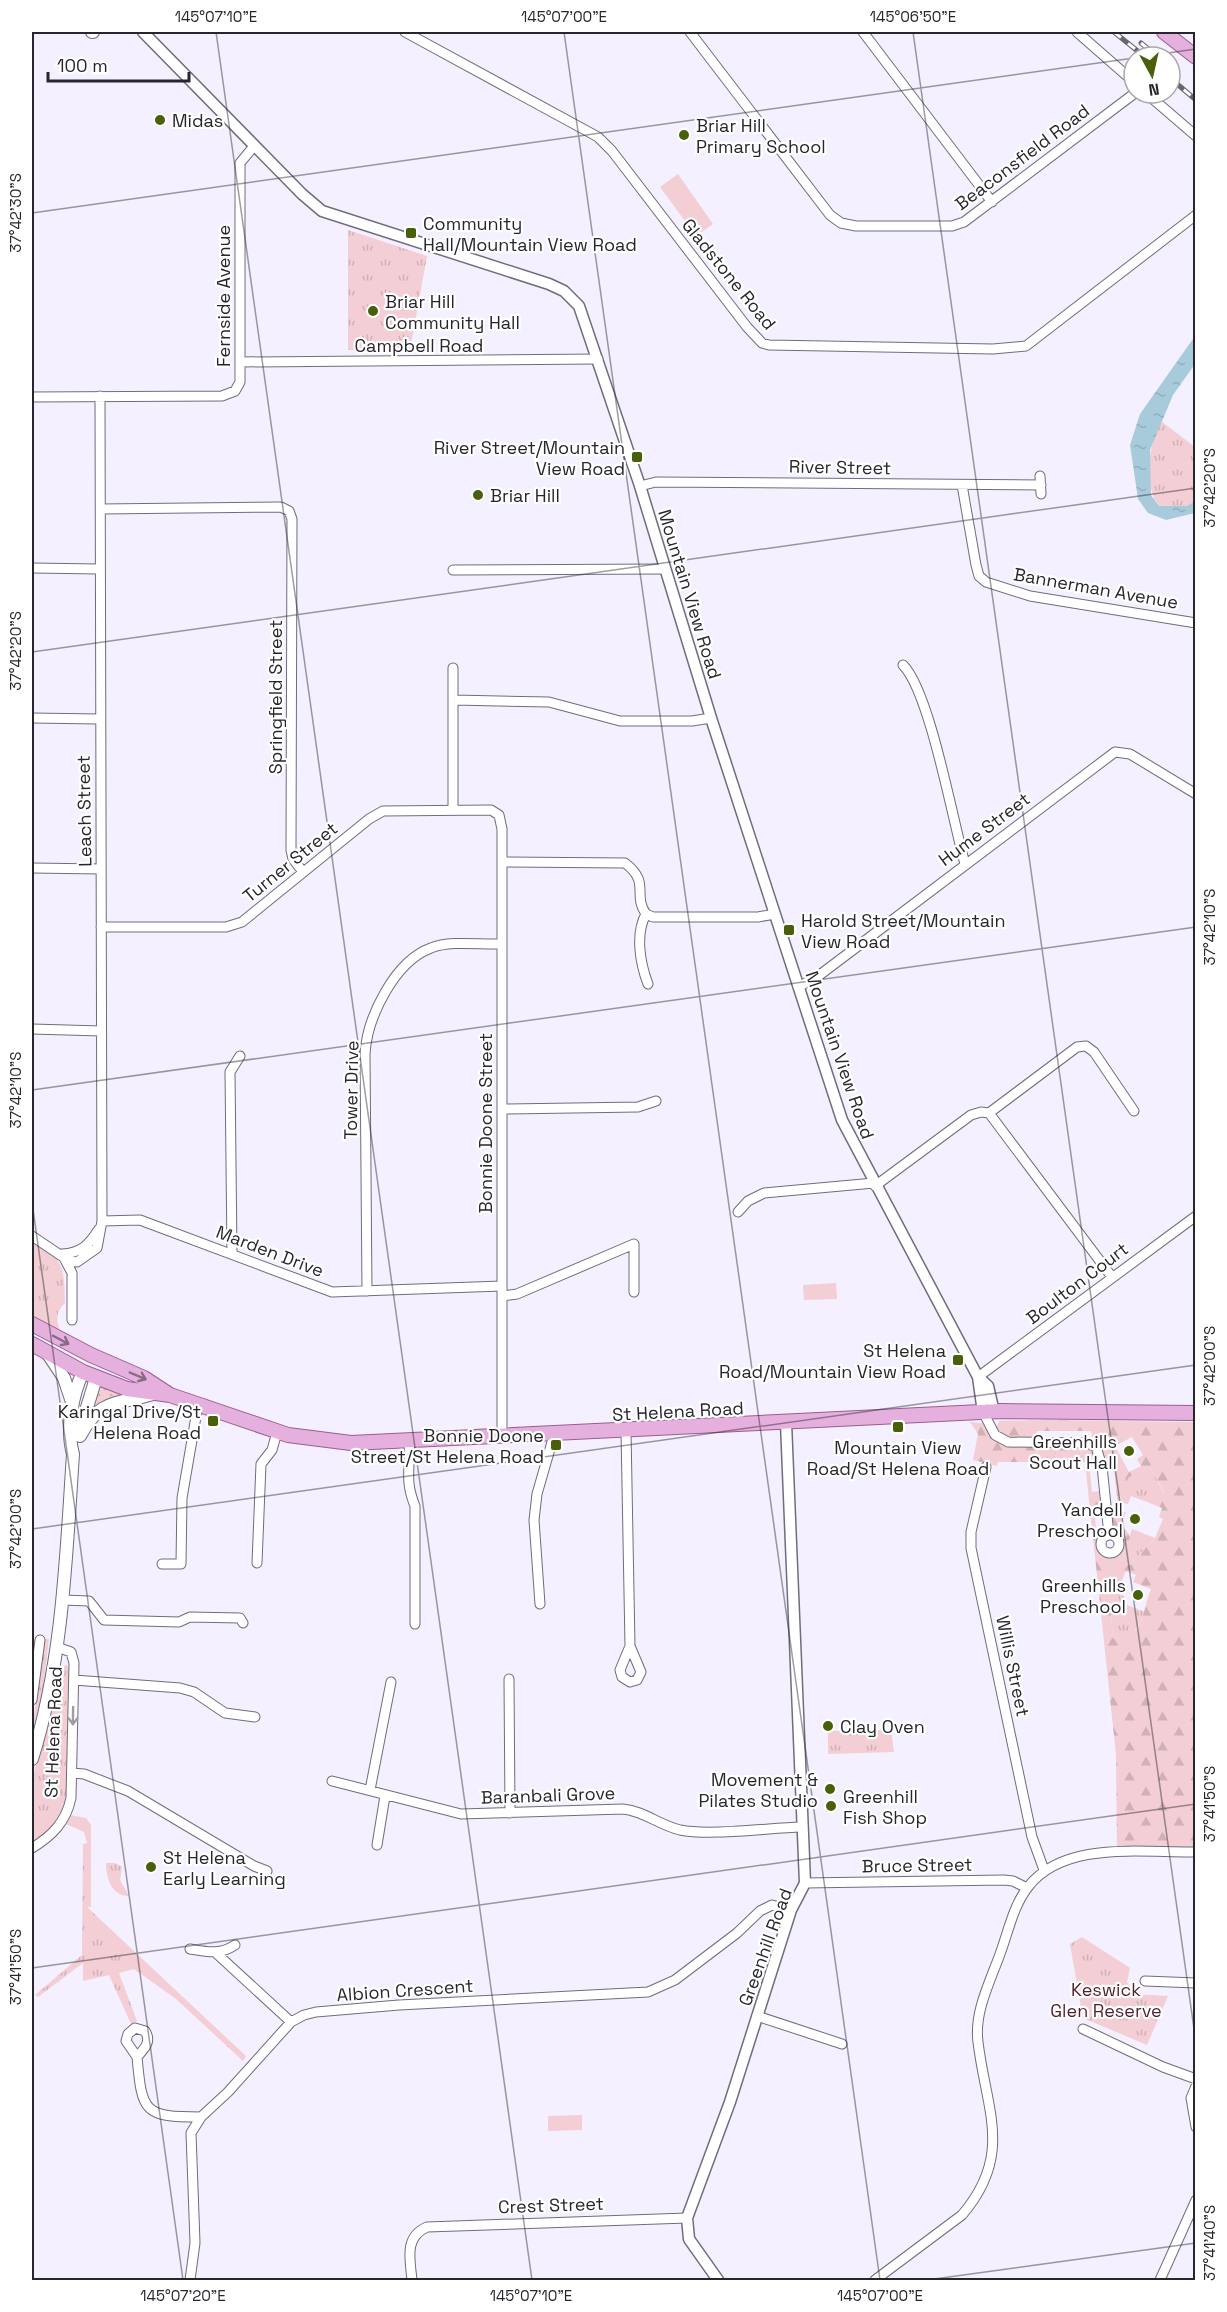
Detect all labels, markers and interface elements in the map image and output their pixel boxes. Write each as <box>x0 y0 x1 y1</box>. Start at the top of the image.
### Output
text: 145°07'10"E <box>175 7 257 26</box>
text: 145°07'00"E <box>521 7 607 26</box>
text: 145°06'50"E <box>870 7 956 26</box>
scale bar <box>48 45 189 83</box>
north arrow <box>1122 45 1182 105</box>
text: 100 m <box>57 54 108 77</box>
text: N <box>1147 78 1161 101</box>
street label: Beaconsfield Road <box>950 99 1094 215</box>
place label: Midas <box>172 109 223 132</box>
marker: Midas <box>153 113 167 127</box>
place label: Briar Hill Primary School <box>696 114 826 158</box>
marker: Briar Hill Primary School <box>677 128 691 142</box>
text: 37°42'30"S <box>6 173 25 253</box>
place label: Community Hall/Mountain View Road <box>423 212 637 256</box>
street label: Gladstone Road <box>677 214 781 334</box>
street label: Fernside Avenue <box>212 225 235 367</box>
marker: Community Hall/Mountain View Road <box>404 226 418 240</box>
place label: Briar Hill Community Hall <box>385 290 520 334</box>
marker: Briar Hill Community Hall <box>366 304 380 318</box>
street label: Campbell Road <box>355 334 483 357</box>
place label: River Street/Mountain View Road <box>434 436 625 480</box>
text: 37°42'20"S <box>1200 448 1219 528</box>
marker: River Street/Mountain View Road <box>630 450 644 464</box>
street label: River Street <box>789 455 891 479</box>
place label: Briar Hill <box>490 484 560 507</box>
marker: Briar Hill <box>471 488 485 502</box>
street label: Mountain View Road <box>653 506 727 682</box>
street label: Bannerman Avenue <box>1012 562 1180 614</box>
text: 37°42'20"S <box>6 611 25 691</box>
street label: Springfield Street <box>264 620 287 774</box>
street label: Leach Street <box>72 755 96 867</box>
street label: Hume Street <box>934 787 1034 871</box>
street label: Turner Street <box>238 817 342 907</box>
text: 37°42'10"S <box>1200 889 1219 965</box>
place label: Harold Street/Mountain View Road <box>801 909 1006 953</box>
marker: Harold Street/Mountain View Road <box>782 923 796 937</box>
street label: Mountain View Road <box>800 968 880 1142</box>
street label: Bonnie Doone Street <box>474 1033 497 1213</box>
street label: Tower Drive <box>339 1040 363 1140</box>
text: 37°42'10"S <box>6 1052 25 1128</box>
street label: Marden Drive <box>213 1220 327 1282</box>
street label: Boulton Court <box>1021 1237 1133 1329</box>
text: 37°42'00"S <box>1200 1326 1219 1406</box>
one-way arrow <box>52 1335 70 1346</box>
place label: St Helena Road/Mountain View Road <box>719 1339 946 1383</box>
marker: St Helena Road/Mountain View Road <box>951 1353 965 1367</box>
one-way arrow <box>129 1371 147 1382</box>
street label: St Helena Road <box>612 1396 744 1426</box>
place label: Karingal Drive/St Helena Road <box>58 1400 201 1444</box>
marker: Karingal Drive/St Helena Road <box>206 1414 220 1428</box>
marker: Mountain View Road/St Helena Road <box>891 1420 905 1434</box>
place label: Bonnie Doone Street/St Helena Road <box>351 1424 544 1468</box>
place label: Greenhills Scout Hall <box>1029 1430 1117 1474</box>
place label: Mountain View Road/St Helena Road <box>807 1436 989 1480</box>
marker: Bonnie Doone Street/St Helena Road <box>549 1438 563 1452</box>
marker: Greenhills Scout Hall <box>1122 1444 1136 1458</box>
text: 37°42'00"S <box>6 1489 25 1569</box>
place label: Yandell Preschool <box>1037 1498 1123 1542</box>
marker: Yandell Preschool <box>1128 1512 1142 1526</box>
place label: Greenhills Preschool <box>1040 1574 1126 1618</box>
marker: Greenhills Preschool <box>1131 1588 1145 1602</box>
street label: Willis Street <box>991 1613 1035 1719</box>
street label: St Helena Road <box>39 1666 67 1798</box>
one-way arrow <box>68 1706 79 1726</box>
place label: Clay Oven <box>840 1715 925 1738</box>
marker: Clay Oven <box>821 1719 835 1733</box>
text: 37°41'50"S <box>1200 1766 1219 1842</box>
place label: Movement & Pilates Studio <box>698 1768 818 1812</box>
street label: Baranbali Grove <box>480 1781 616 1809</box>
marker: Movement & Pilates Studio <box>823 1782 837 1796</box>
place label: Greenhill Fish Shop <box>843 1785 927 1829</box>
marker: Greenhill Fish Shop <box>824 1799 838 1813</box>
place label: St Helena Early Learning <box>163 1846 286 1890</box>
street label: Bruce Street <box>861 1853 973 1877</box>
marker: St Helena Early Learning <box>144 1860 158 1874</box>
street label: Greenhill Road <box>733 1885 797 2009</box>
text: 37°41'50"S <box>6 1929 25 2005</box>
street label: Albion Crescent <box>336 1974 474 2006</box>
park label: Keswick Glen Reserve <box>1050 1978 1162 2022</box>
street label: Crest Street <box>498 2192 604 2218</box>
text: 37°41'40"S <box>1200 2205 1219 2281</box>
text: 145°07'20"E <box>140 2286 226 2305</box>
text: 145°07'10"E <box>490 2286 572 2305</box>
text: 145°07'00"E <box>837 2286 923 2305</box>

